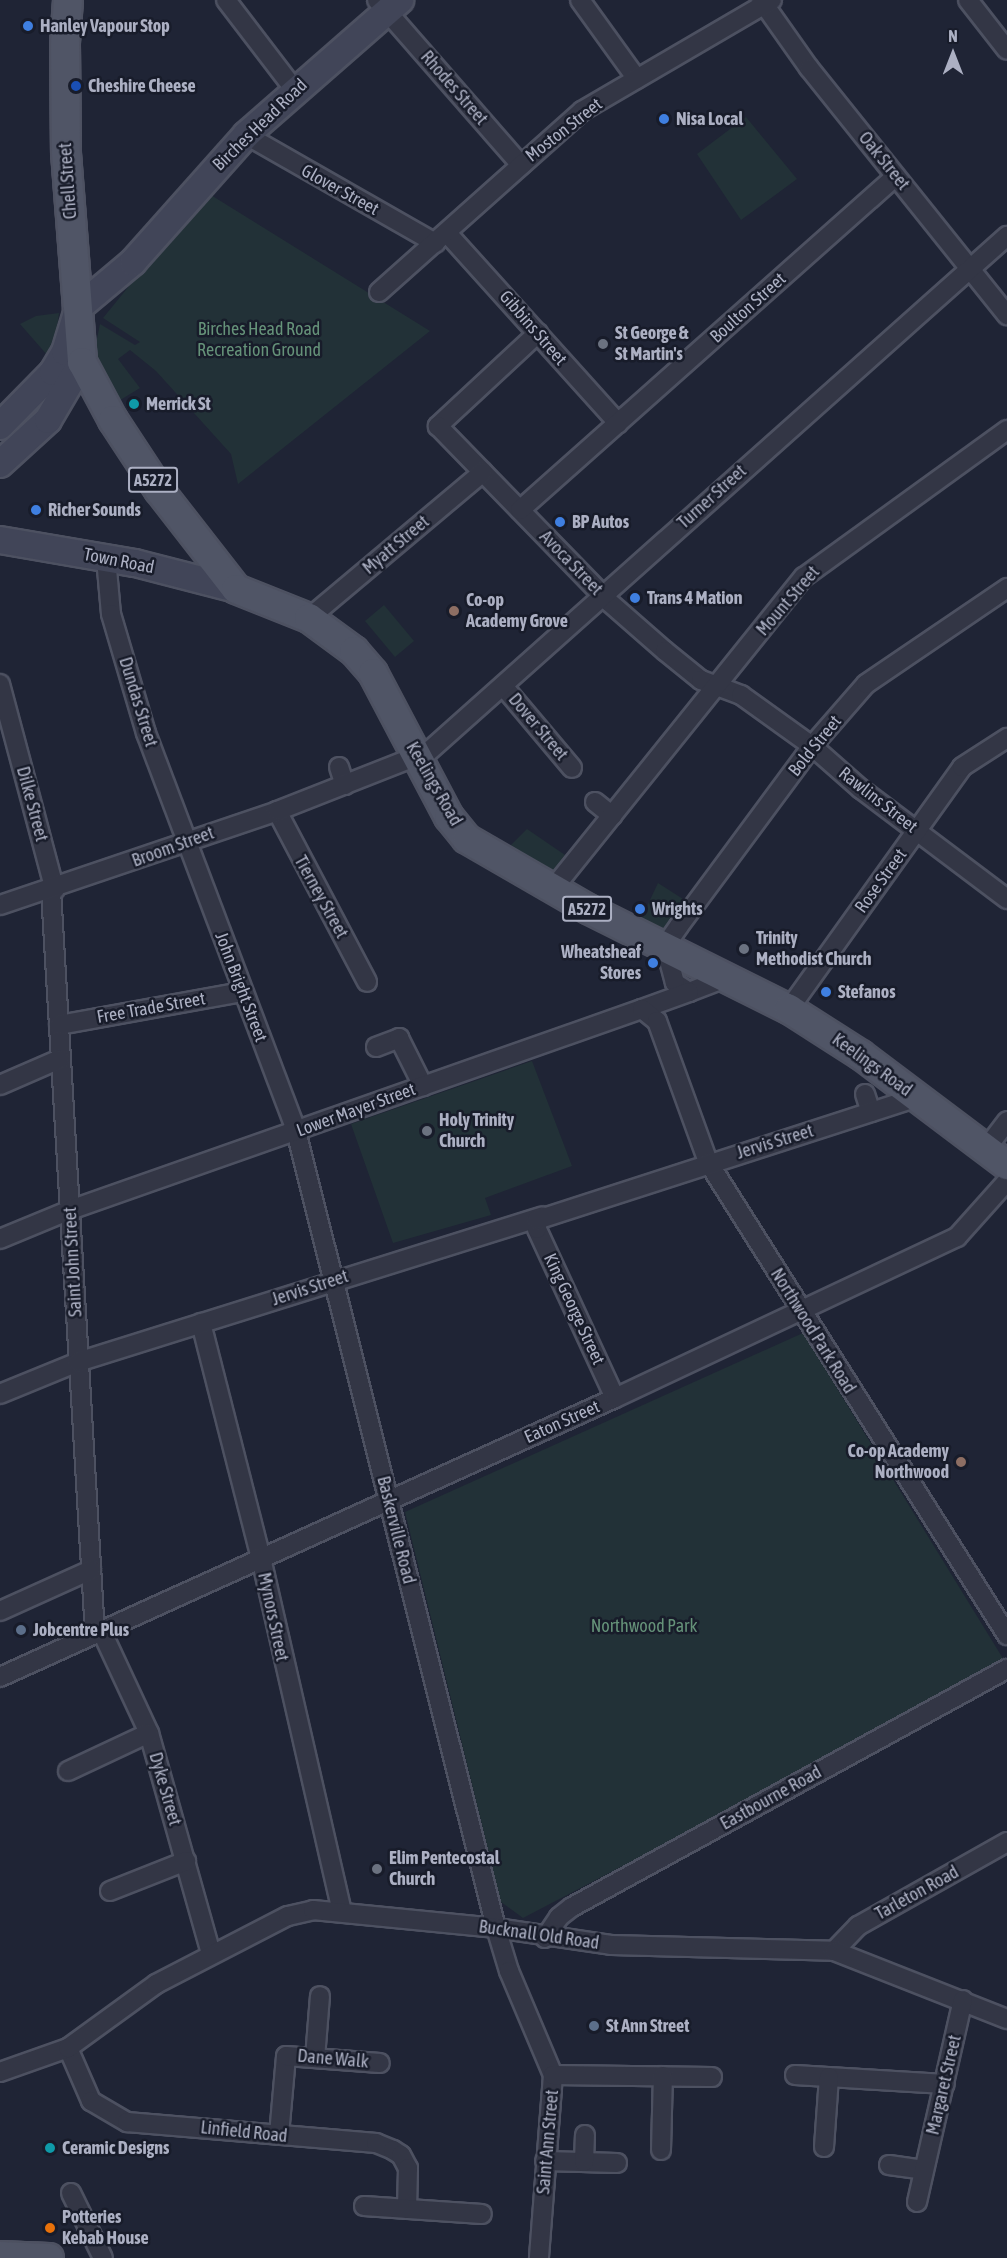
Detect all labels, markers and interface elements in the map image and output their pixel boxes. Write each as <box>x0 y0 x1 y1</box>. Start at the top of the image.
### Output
place label: Hanley Vapour Stop <box>40 15 170 37</box>
marker: Hanley Vapour Stop <box>21 19 35 33</box>
north arrow <box>923 24 983 84</box>
text: N <box>948 27 958 45</box>
street label: Rhodes Street <box>416 46 492 130</box>
place label: Cheshire Cheese <box>88 75 196 97</box>
street label: Birches Head Road <box>208 75 312 175</box>
marker: Cheshire Cheese <box>69 79 83 93</box>
street label: Moston Street <box>521 93 607 167</box>
place label: Nisa Local <box>676 108 743 130</box>
marker: Nisa Local <box>657 112 671 126</box>
street label: Oak Street <box>854 127 914 195</box>
street label: Chell Street <box>55 142 81 220</box>
street label: Glover Street <box>298 160 382 220</box>
street label: Boulton Street <box>706 268 790 348</box>
street label: Gibbins Street <box>495 286 571 370</box>
park label: Birches Head Road Recreation Ground <box>197 319 321 362</box>
place label: St George & St Martin's <box>615 323 688 366</box>
marker: St George & St Martin's <box>596 337 610 351</box>
place label: Merrick St <box>146 393 211 415</box>
marker: Merrick St <box>127 397 141 411</box>
street label: Turner Street <box>673 460 751 534</box>
road number: A5272 <box>128 467 178 493</box>
place label: Richer Sounds <box>48 499 141 521</box>
marker: Richer Sounds <box>29 503 43 517</box>
street label: Myatt Street <box>358 511 434 579</box>
place label: BP Autos <box>572 511 629 533</box>
marker: BP Autos <box>553 515 567 529</box>
street label: Avoca Street <box>535 526 607 600</box>
street label: Town Road <box>82 544 156 578</box>
street label: Mount Street <box>752 562 824 640</box>
place label: Trans 4 Mation <box>647 587 743 609</box>
place label: Co-op Academy Grove <box>466 590 568 632</box>
marker: Trans 4 Mation <box>628 591 642 605</box>
marker: Co-op Academy Grove <box>447 604 461 618</box>
street label: Dundas Street <box>114 655 162 749</box>
street label: Dover Street <box>504 689 572 765</box>
street label: Bold Street <box>784 711 846 781</box>
street label: Keelings Road <box>401 738 467 830</box>
street label: Rawlins Street <box>834 763 922 837</box>
street label: Dilke Street <box>12 764 52 844</box>
street label: Broom Street <box>129 822 217 872</box>
street label: Rose Street <box>851 845 911 917</box>
street label: Tierney Street <box>289 852 353 942</box>
road number: A5272 <box>562 896 612 922</box>
place label: Wrights <box>652 898 703 920</box>
marker: Wrights <box>633 902 647 916</box>
place label: Trinity Methodist Church <box>756 928 872 970</box>
street label: John Bright Street <box>210 929 272 1045</box>
place label: Wheatsheaf Stores <box>561 942 641 984</box>
marker: Trinity Methodist Church <box>737 942 751 956</box>
marker: Wheatsheaf Stores <box>646 956 660 970</box>
place label: Stefanos <box>838 981 896 1003</box>
marker: Stefanos <box>819 985 833 999</box>
street label: Free Trade Street <box>95 988 207 1028</box>
street label: Keelings Road <box>828 1029 916 1101</box>
street label: Lower Mayer Street <box>294 1078 418 1142</box>
place label: Holy Trinity Church <box>439 1110 514 1152</box>
street label: Jervis Street <box>734 1120 816 1164</box>
marker: Holy Trinity Church <box>420 1124 434 1138</box>
street label: Saint John Street <box>59 1206 87 1318</box>
street label: King George Street <box>539 1250 609 1368</box>
street label: Northwood Park Road <box>766 1264 860 1398</box>
street label: Jervis Street <box>269 1266 351 1310</box>
street label: Eaton Street <box>521 1396 603 1448</box>
place label: Co-op Academy Northwood <box>848 1441 949 1484</box>
marker: Co-op Academy Northwood <box>954 1455 968 1469</box>
street label: Baskerville Road <box>372 1474 420 1586</box>
street label: Mynors Street <box>253 1571 293 1663</box>
park label: Northwood Park <box>591 1615 697 1637</box>
place label: Jobcentre Plus <box>33 1619 129 1641</box>
marker: Jobcentre Plus <box>14 1623 28 1637</box>
street label: Dyke Street <box>144 1750 186 1828</box>
street label: Eastbourne Road <box>717 1761 825 1835</box>
place label: Elim Pentecostal Church <box>389 1848 499 1890</box>
street label: Tarleton Road <box>871 1861 963 1925</box>
marker: Elim Pentecostal Church <box>370 1862 384 1876</box>
street label: Bucknall Old Road <box>477 1916 601 1954</box>
place label: St Ann Street <box>606 2015 689 2037</box>
marker: St Ann Street <box>587 2019 601 2033</box>
street label: Margaret Street <box>922 2033 966 2137</box>
street label: Dane Walk <box>297 2045 369 2073</box>
street label: Saint Ann Street <box>533 2089 563 2195</box>
street label: Linfield Road <box>200 2117 288 2147</box>
place label: Ceramic Designs <box>62 2137 169 2159</box>
marker: Ceramic Designs <box>43 2141 57 2155</box>
place label: Potteries Kebab House <box>62 2207 149 2250</box>
marker: Potteries Kebab House <box>43 2221 57 2235</box>

